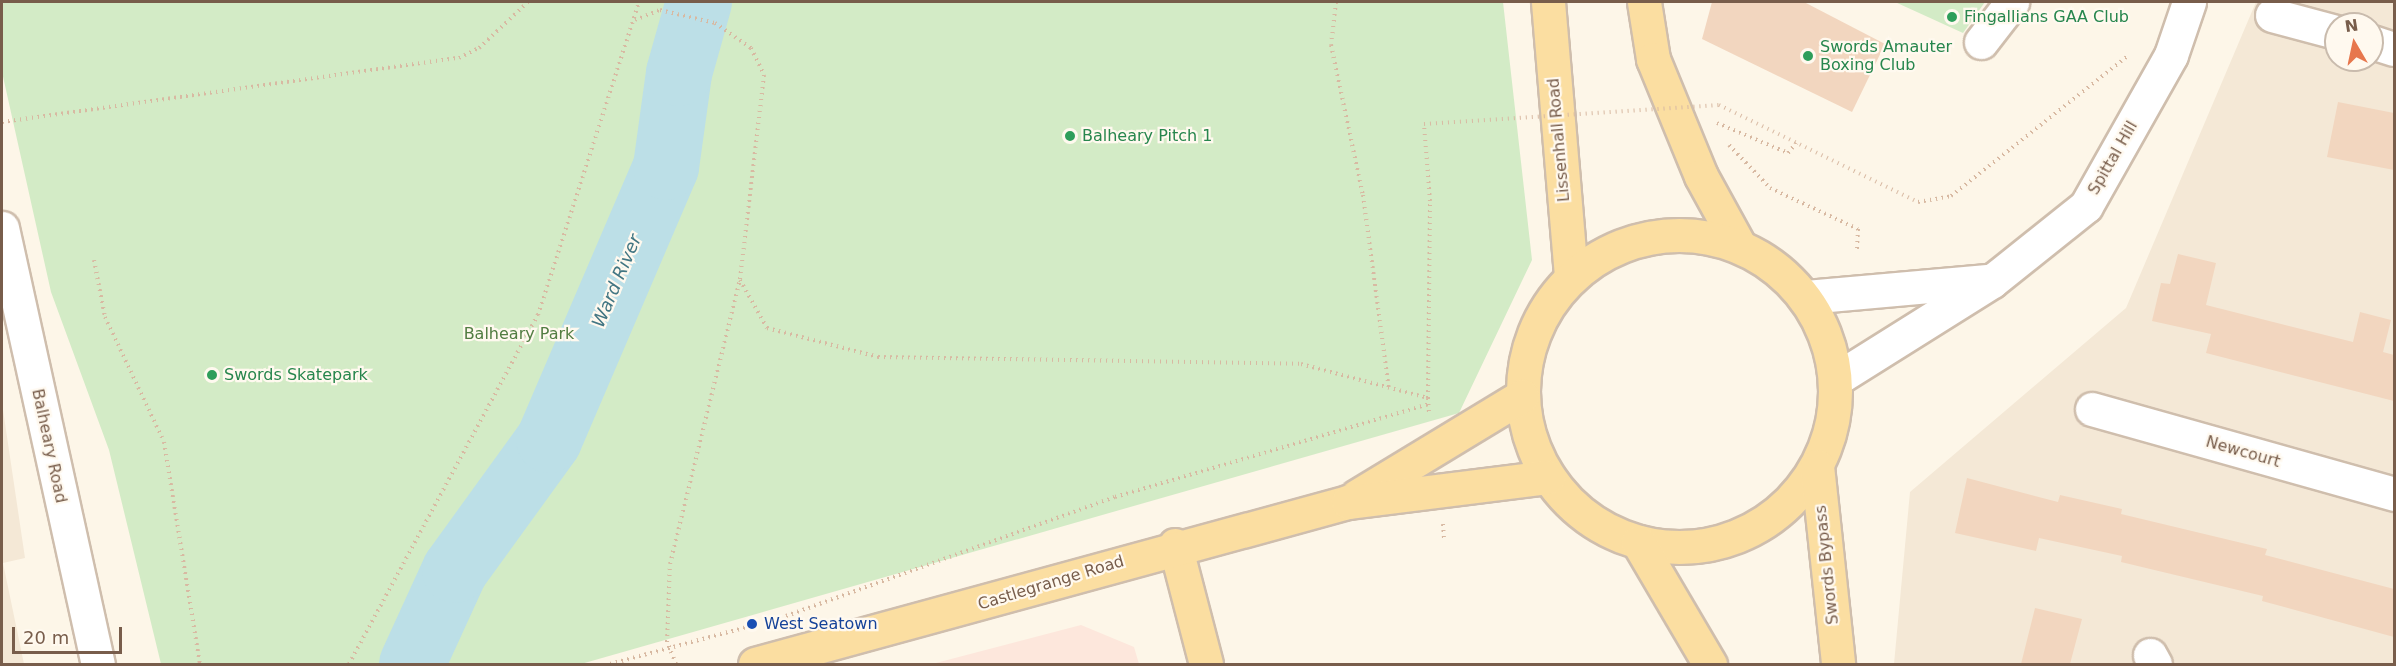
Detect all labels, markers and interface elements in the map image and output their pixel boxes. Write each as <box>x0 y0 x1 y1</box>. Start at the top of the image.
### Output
place label: Fingallians GAA Club <box>1964 7 2129 27</box>
marker: Fingallians GAA Club <box>1945 10 1959 24</box>
north arrow <box>2324 12 2384 72</box>
text: N <box>2343 15 2360 36</box>
place label: Swords Amauter Boxing Club <box>1820 37 1952 75</box>
marker: Swords Amauter Boxing Club <box>1801 49 1815 63</box>
street label: Lissenhall Road <box>1544 77 1574 203</box>
street label: Spittal Hill <box>2084 118 2142 198</box>
place label: Balheary Pitch 1 <box>1082 126 1212 146</box>
marker: Balheary Pitch 1 <box>1063 129 1077 143</box>
water label: Ward River <box>588 231 646 331</box>
park label: Balheary Park <box>464 324 574 344</box>
place label: Swords Skatepark <box>224 365 368 385</box>
marker: Swords Skatepark <box>205 368 219 382</box>
street label: Balheary Road <box>28 387 70 505</box>
street label: Newcourt <box>2204 432 2282 472</box>
street label: Swords Bypass <box>1811 504 1843 626</box>
street label: Castlegrange Road <box>976 552 1126 614</box>
place label: West Seatown <box>764 614 878 634</box>
scale bar <box>15 615 124 653</box>
marker: West Seatown <box>745 617 759 631</box>
text: 20 m <box>23 627 69 648</box>

